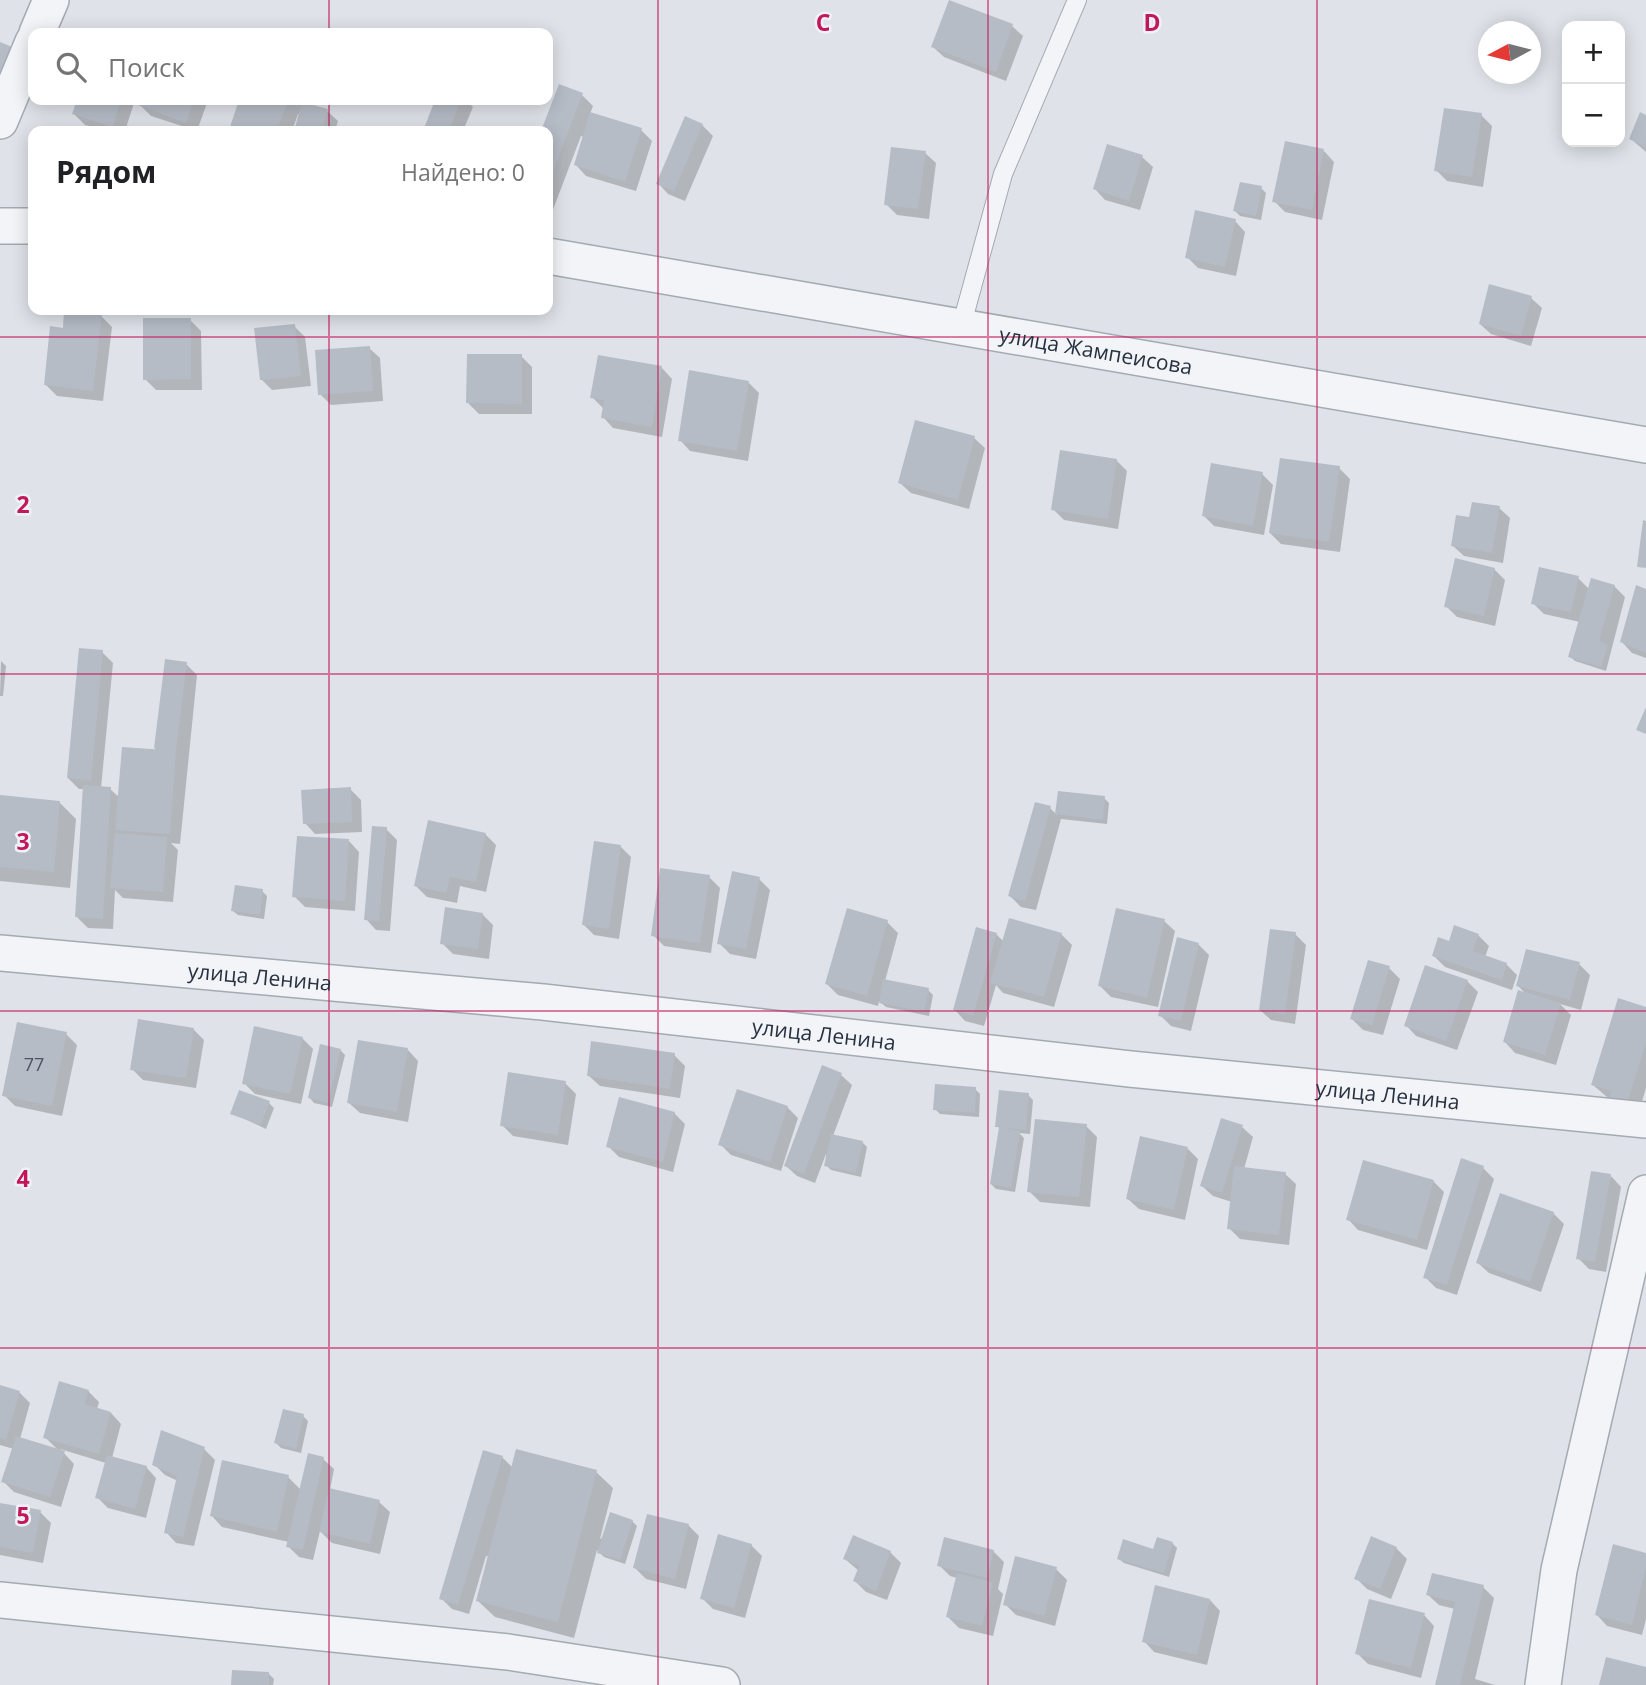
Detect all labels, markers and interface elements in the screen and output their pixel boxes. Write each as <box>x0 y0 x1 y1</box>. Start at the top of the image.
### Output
text: C <box>816 6 830 38</box>
text: D <box>1143 6 1161 38</box>
north arrow <box>1478 21 1541 84</box>
map controls <box>1562 21 1625 147</box>
button: + <box>1562 21 1625 84</box>
search box <box>28 28 553 105</box>
icon: search <box>52 48 90 86</box>
text: Поиск <box>108 49 185 85</box>
button: − <box>1562 84 1625 147</box>
text: Рядом <box>56 151 156 192</box>
text: Найдено: 0 <box>401 156 525 188</box>
street label: улица Жампеисова <box>997 320 1195 381</box>
text: 2 <box>16 488 30 520</box>
text: 3 <box>16 825 30 857</box>
street label: улица Ленина <box>187 956 333 997</box>
street label: улица Ленина <box>751 1012 897 1056</box>
house number: 77 <box>24 1052 44 1076</box>
street label: улица Ленина <box>1314 1073 1461 1116</box>
text: 4 <box>16 1162 30 1194</box>
text: 5 <box>16 1499 30 1531</box>

